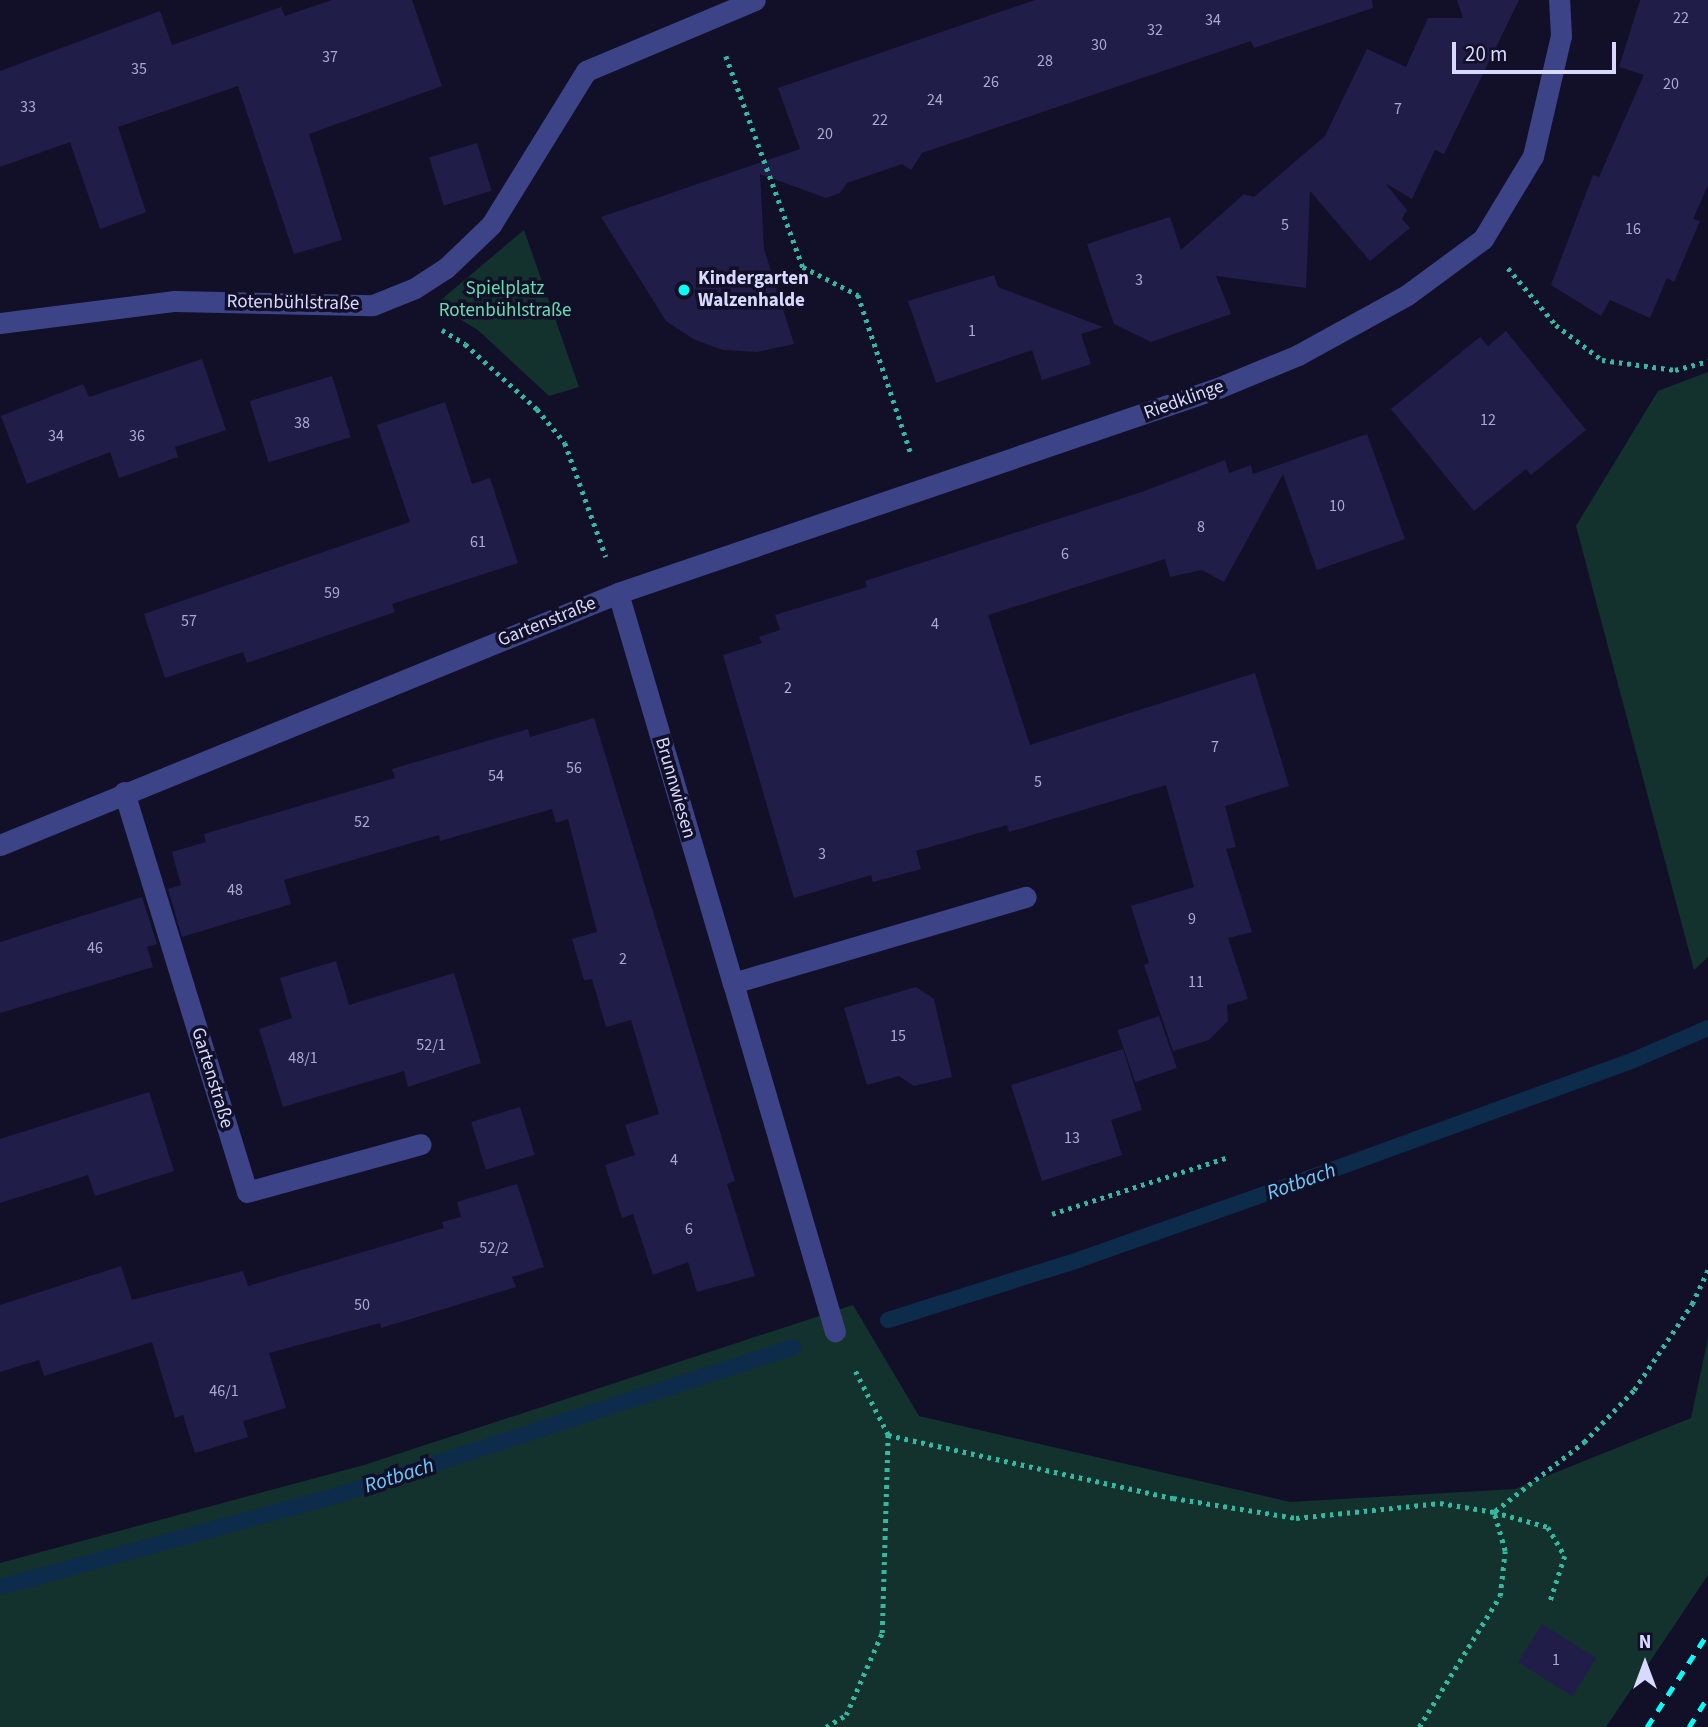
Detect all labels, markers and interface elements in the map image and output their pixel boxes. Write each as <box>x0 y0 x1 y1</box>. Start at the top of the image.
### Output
house number: 22 <box>1673 8 1689 28</box>
house number: 34 <box>1205 10 1221 30</box>
house number: 32 <box>1147 20 1163 40</box>
scale bar <box>1456 28 1620 72</box>
house number: 30 <box>1091 35 1107 55</box>
text: 20 m <box>1465 39 1507 69</box>
house number: 37 <box>322 47 338 67</box>
house number: 28 <box>1037 51 1053 71</box>
house number: 35 <box>131 59 147 79</box>
house number: 26 <box>983 72 999 92</box>
house number: 20 <box>1663 74 1679 94</box>
house number: 24 <box>927 90 943 110</box>
house number: 33 <box>20 97 36 117</box>
house number: 7 <box>1394 99 1402 119</box>
house number: 22 <box>872 110 888 130</box>
house number: 20 <box>817 124 833 144</box>
house number: 5 <box>1281 215 1289 235</box>
house number: 16 <box>1625 219 1641 239</box>
place label: Kindergarten Walzenhalde <box>698 268 809 312</box>
house number: 3 <box>1135 270 1143 290</box>
park label: Spielplatz Rotenbühlstraße <box>439 278 571 322</box>
marker: Kindergarten Walzenhalde <box>676 282 692 298</box>
street label: Rotenbühlstraße <box>226 290 360 316</box>
house number: 1 <box>968 321 976 341</box>
street label: Riedklinge <box>1141 375 1227 425</box>
house number: 12 <box>1480 410 1496 430</box>
house number: 38 <box>294 413 310 433</box>
house number: 34 <box>48 426 64 446</box>
house number: 36 <box>129 426 145 446</box>
house number: 10 <box>1329 496 1345 516</box>
house number: 8 <box>1197 517 1205 537</box>
house number: 61 <box>470 532 486 552</box>
house number: 6 <box>1061 544 1069 564</box>
house number: 59 <box>324 583 340 603</box>
street label: Gartenstraße <box>495 592 599 652</box>
house number: 57 <box>181 611 197 631</box>
house number: 4 <box>931 614 939 634</box>
house number: 2 <box>784 678 792 698</box>
street label: Brunnwiesen <box>650 735 700 841</box>
house number: 7 <box>1211 737 1219 757</box>
house number: 56 <box>566 758 582 778</box>
house number: 54 <box>488 766 504 786</box>
house number: 5 <box>1034 772 1042 792</box>
house number: 52 <box>354 812 370 832</box>
house number: 3 <box>818 844 826 864</box>
house number: 48 <box>227 880 243 900</box>
house number: 9 <box>1188 909 1196 929</box>
house number: 46 <box>87 938 103 958</box>
house number: 2 <box>619 949 627 969</box>
house number: 11 <box>1188 972 1204 992</box>
street label: Gartenstraße <box>186 1025 238 1131</box>
house number: 15 <box>890 1026 906 1046</box>
house number: 52/1 <box>416 1035 446 1055</box>
house number: 48/1 <box>288 1048 318 1068</box>
house number: 13 <box>1064 1128 1080 1148</box>
house number: 4 <box>670 1150 678 1170</box>
water label: Rotbach <box>1263 1157 1339 1205</box>
house number: 6 <box>685 1219 693 1239</box>
house number: 52/2 <box>479 1238 509 1258</box>
house number: 50 <box>354 1295 370 1315</box>
house number: 46/1 <box>209 1381 239 1401</box>
water label: Rotbach <box>361 1452 437 1498</box>
north arrow <box>1610 1629 1680 1699</box>
text: N <box>1639 1629 1651 1656</box>
house number: 1 <box>1552 1650 1560 1670</box>

